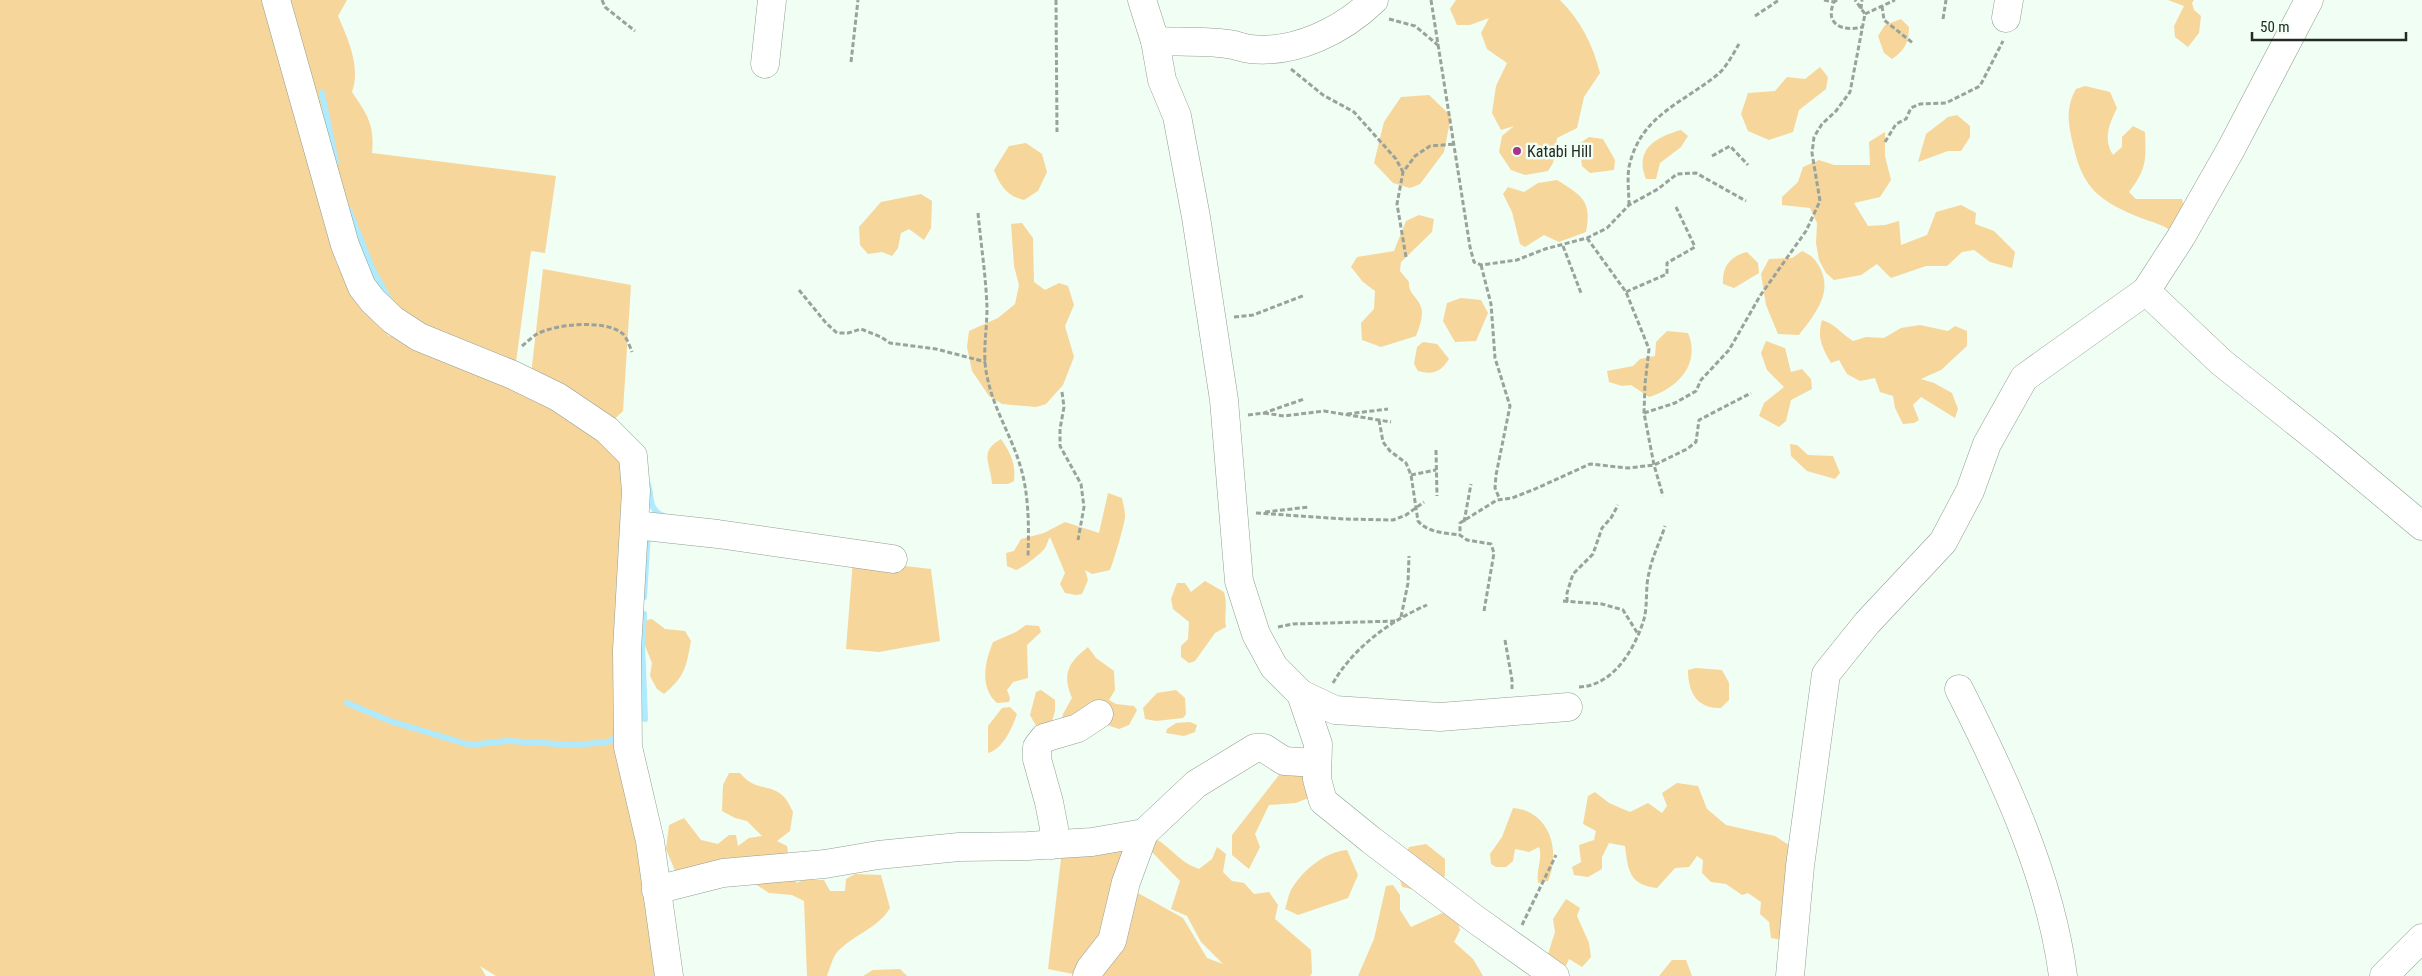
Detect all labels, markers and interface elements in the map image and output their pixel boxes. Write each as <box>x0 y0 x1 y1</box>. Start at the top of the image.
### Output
scale bar <box>2252 10 2406 42</box>
text: 50 m <box>2260 18 2290 36</box>
place label: Katabi Hill <box>1527 142 1592 161</box>
marker: Katabi Hill <box>1511 145 1523 157</box>

